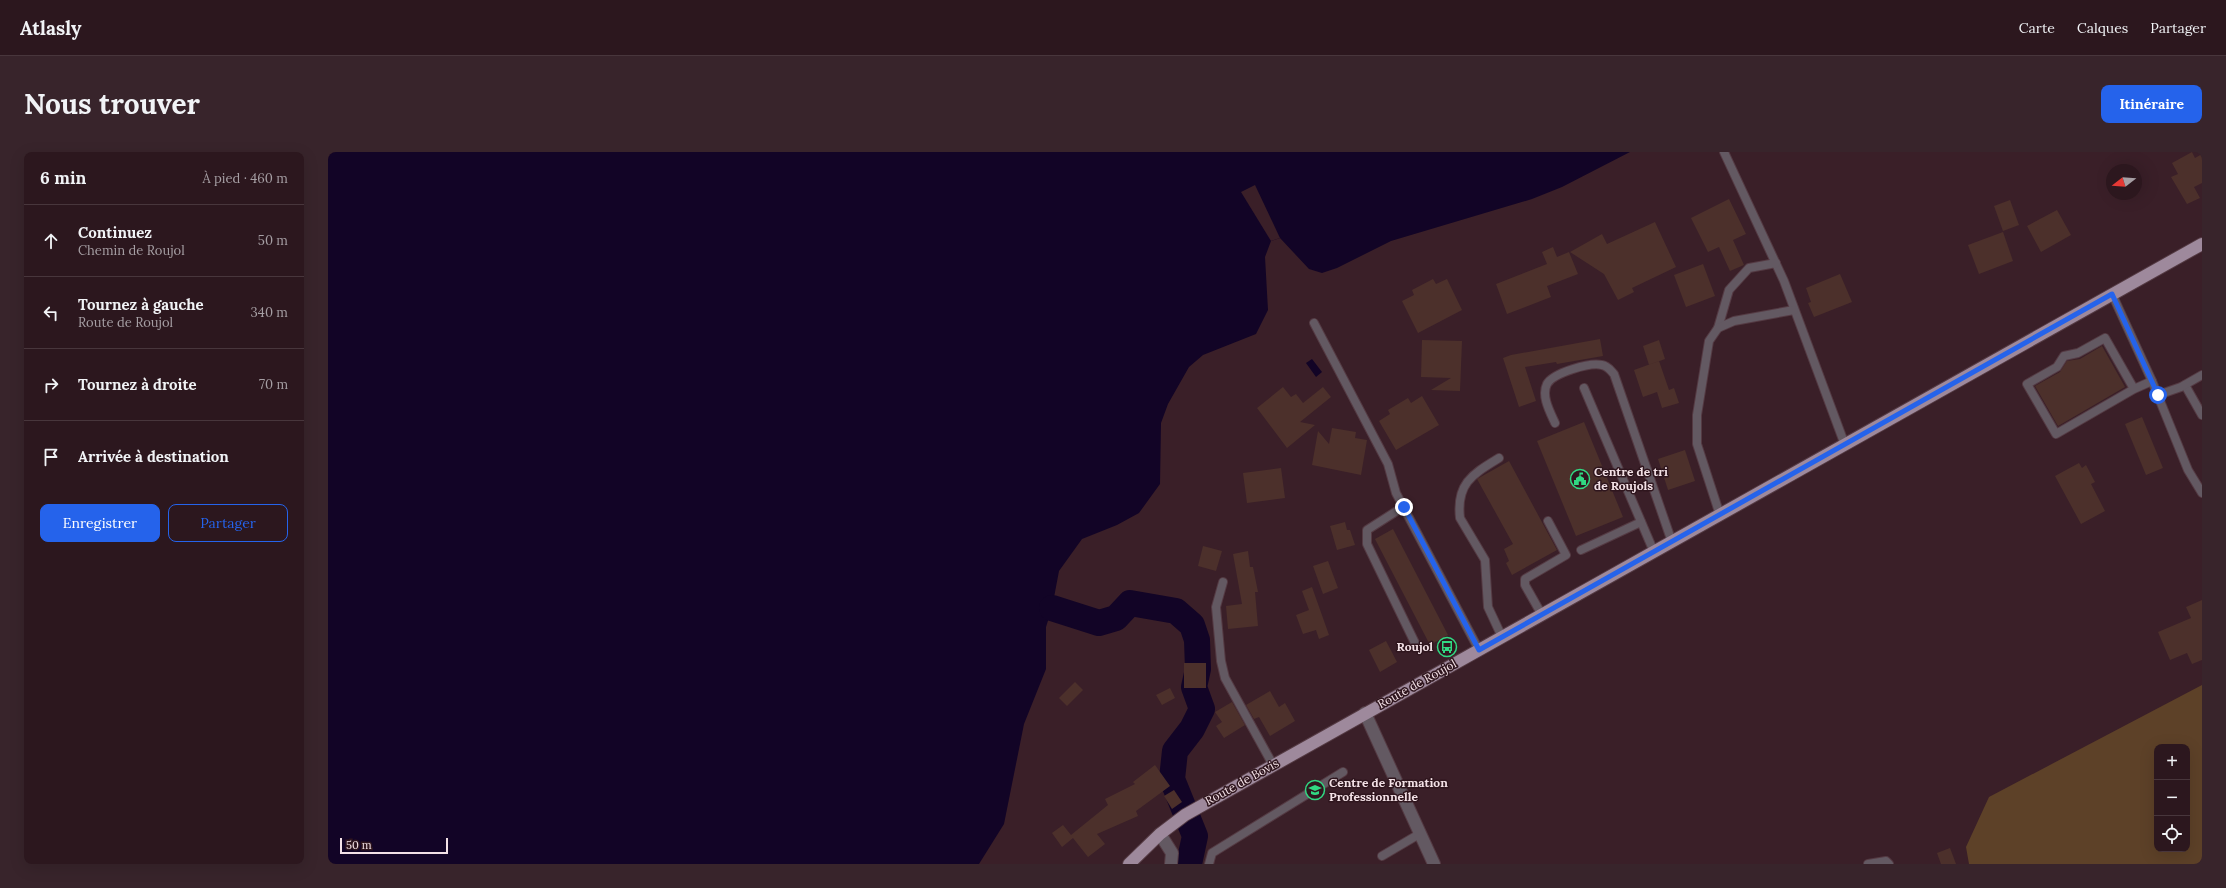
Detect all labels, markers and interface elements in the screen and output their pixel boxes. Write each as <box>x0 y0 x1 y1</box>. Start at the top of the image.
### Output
text: Atlasly <box>20 16 81 40</box>
text: Carte <box>2019 19 2055 37</box>
text: Calques <box>2077 19 2128 37</box>
text: Partager <box>2150 19 2206 37</box>
button: Itinéraire <box>2101 85 2202 123</box>
text: Nous trouver <box>24 86 200 122</box>
north arrow <box>2106 164 2142 200</box>
text: 6 min <box>40 167 86 189</box>
text: À pied · 460 m <box>203 170 288 187</box>
text: Continuez <box>78 223 152 242</box>
icon: ahead <box>40 230 62 252</box>
text: 50 m <box>258 232 288 249</box>
text: Chemin de Roujol <box>78 242 185 259</box>
text: Tournez à gauche <box>78 295 204 314</box>
icon: left <box>40 302 62 324</box>
text: 340 m <box>251 304 288 321</box>
text: Route de Roujol <box>78 314 173 331</box>
icon: right <box>40 374 62 396</box>
text: Tournez à droite <box>78 375 197 394</box>
text: 70 m <box>259 376 288 393</box>
route start <box>2149 386 2167 404</box>
icon: arrive <box>40 446 62 468</box>
text: Arrivée à destination <box>78 447 229 466</box>
place label: Centre de tri de Roujols <box>1594 464 1668 493</box>
public building icon: Centre de tri de Roujols <box>1569 468 1591 490</box>
route end <box>1395 498 1413 516</box>
button: Enregistrer <box>40 504 160 542</box>
button: Partager <box>168 504 288 542</box>
bus stop icon: Roujol <box>1436 636 1458 658</box>
place label: Roujol <box>1397 639 1433 654</box>
street label: Route de Roujol <box>1375 656 1459 711</box>
map controls <box>2154 744 2190 852</box>
button: + <box>2154 744 2190 780</box>
street label: Route de Bovis <box>1202 755 1282 808</box>
place label: Centre de Formation Professionnelle <box>1329 775 1448 804</box>
school or university icon: Centre de Formation Professionnelle <box>1304 779 1326 801</box>
button: − <box>2154 780 2190 816</box>
button: locate <box>2154 816 2190 852</box>
scale bar <box>340 836 448 855</box>
text: 50 m <box>346 838 372 852</box>

